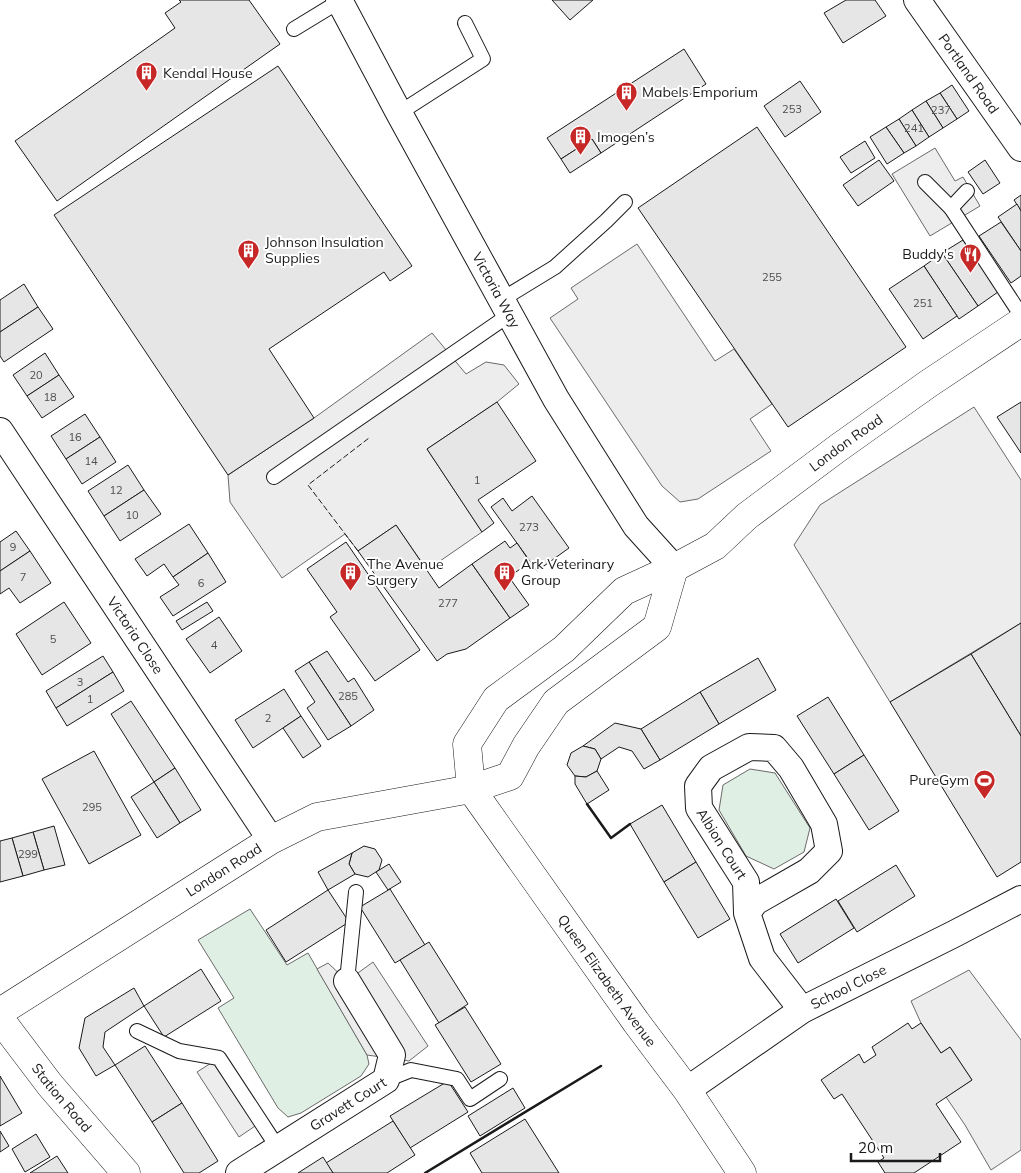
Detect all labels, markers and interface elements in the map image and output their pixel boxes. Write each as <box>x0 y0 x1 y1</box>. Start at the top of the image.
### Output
street label: Portland Road <box>934 30 1003 117</box>
building icon: Kendal House <box>135 61 159 92</box>
place label: Kendal House <box>163 64 253 82</box>
building icon: Mabels Emporium <box>614 80 638 111</box>
place label: Mabels Emporium <box>642 83 758 101</box>
house number: 253 <box>782 102 802 116</box>
house number: 237 <box>931 103 951 117</box>
house number: 241 <box>904 121 924 135</box>
building icon: Imogen’s <box>569 125 593 156</box>
place label: Imogen’s <box>597 128 655 146</box>
place label: Johnson Insulation Supplies <box>265 233 384 267</box>
building icon: Johnson Insulation Supplies <box>237 238 261 269</box>
restaurant icon: Buddy's <box>958 242 982 273</box>
place label: Buddy's <box>902 245 954 263</box>
street label: Victoria Way <box>468 249 525 332</box>
house number: 255 <box>762 270 782 284</box>
house number: 251 <box>913 296 933 310</box>
house number: 20 <box>29 368 43 382</box>
house number: 18 <box>43 390 57 404</box>
street label: London Road <box>806 410 886 475</box>
house number: 16 <box>68 430 82 444</box>
house number: 14 <box>84 454 98 468</box>
house number: 1 <box>474 473 480 487</box>
house number: 12 <box>109 483 123 497</box>
house number: 10 <box>125 508 139 522</box>
house number: 273 <box>519 520 539 534</box>
house number: 9 <box>10 540 16 554</box>
place label: The Avenue Surgery <box>367 555 444 589</box>
place label: Ark Veterinary Group <box>521 555 615 589</box>
building icon: The Avenue Surgery <box>339 560 363 591</box>
building icon: Ark Veterinary Group <box>493 560 517 591</box>
house number: 7 <box>20 570 26 584</box>
house number: 6 <box>198 576 205 590</box>
street label: Victoria Close <box>103 593 167 677</box>
house number: 277 <box>438 596 458 610</box>
house number: 5 <box>50 632 57 646</box>
house number: 4 <box>211 638 218 652</box>
house number: 3 <box>77 675 83 689</box>
house number: 285 <box>338 689 358 703</box>
house number: 1 <box>87 692 93 706</box>
house number: 2 <box>265 711 272 725</box>
sports icon: PureGym <box>973 768 997 799</box>
place label: PureGym <box>909 771 969 789</box>
house number: 295 <box>82 800 102 814</box>
street label: Albion Court <box>693 805 751 883</box>
street label: London Road <box>182 839 265 901</box>
house number: 299 <box>18 847 38 861</box>
street label: Queen Elizabeth Avenue <box>554 911 660 1050</box>
street label: School Close <box>808 960 889 1013</box>
street label: Station Road <box>28 1060 96 1136</box>
street label: Gravett Court <box>306 1073 390 1135</box>
scale bar <box>851 1130 940 1162</box>
text: 20 m <box>858 1138 893 1157</box>

